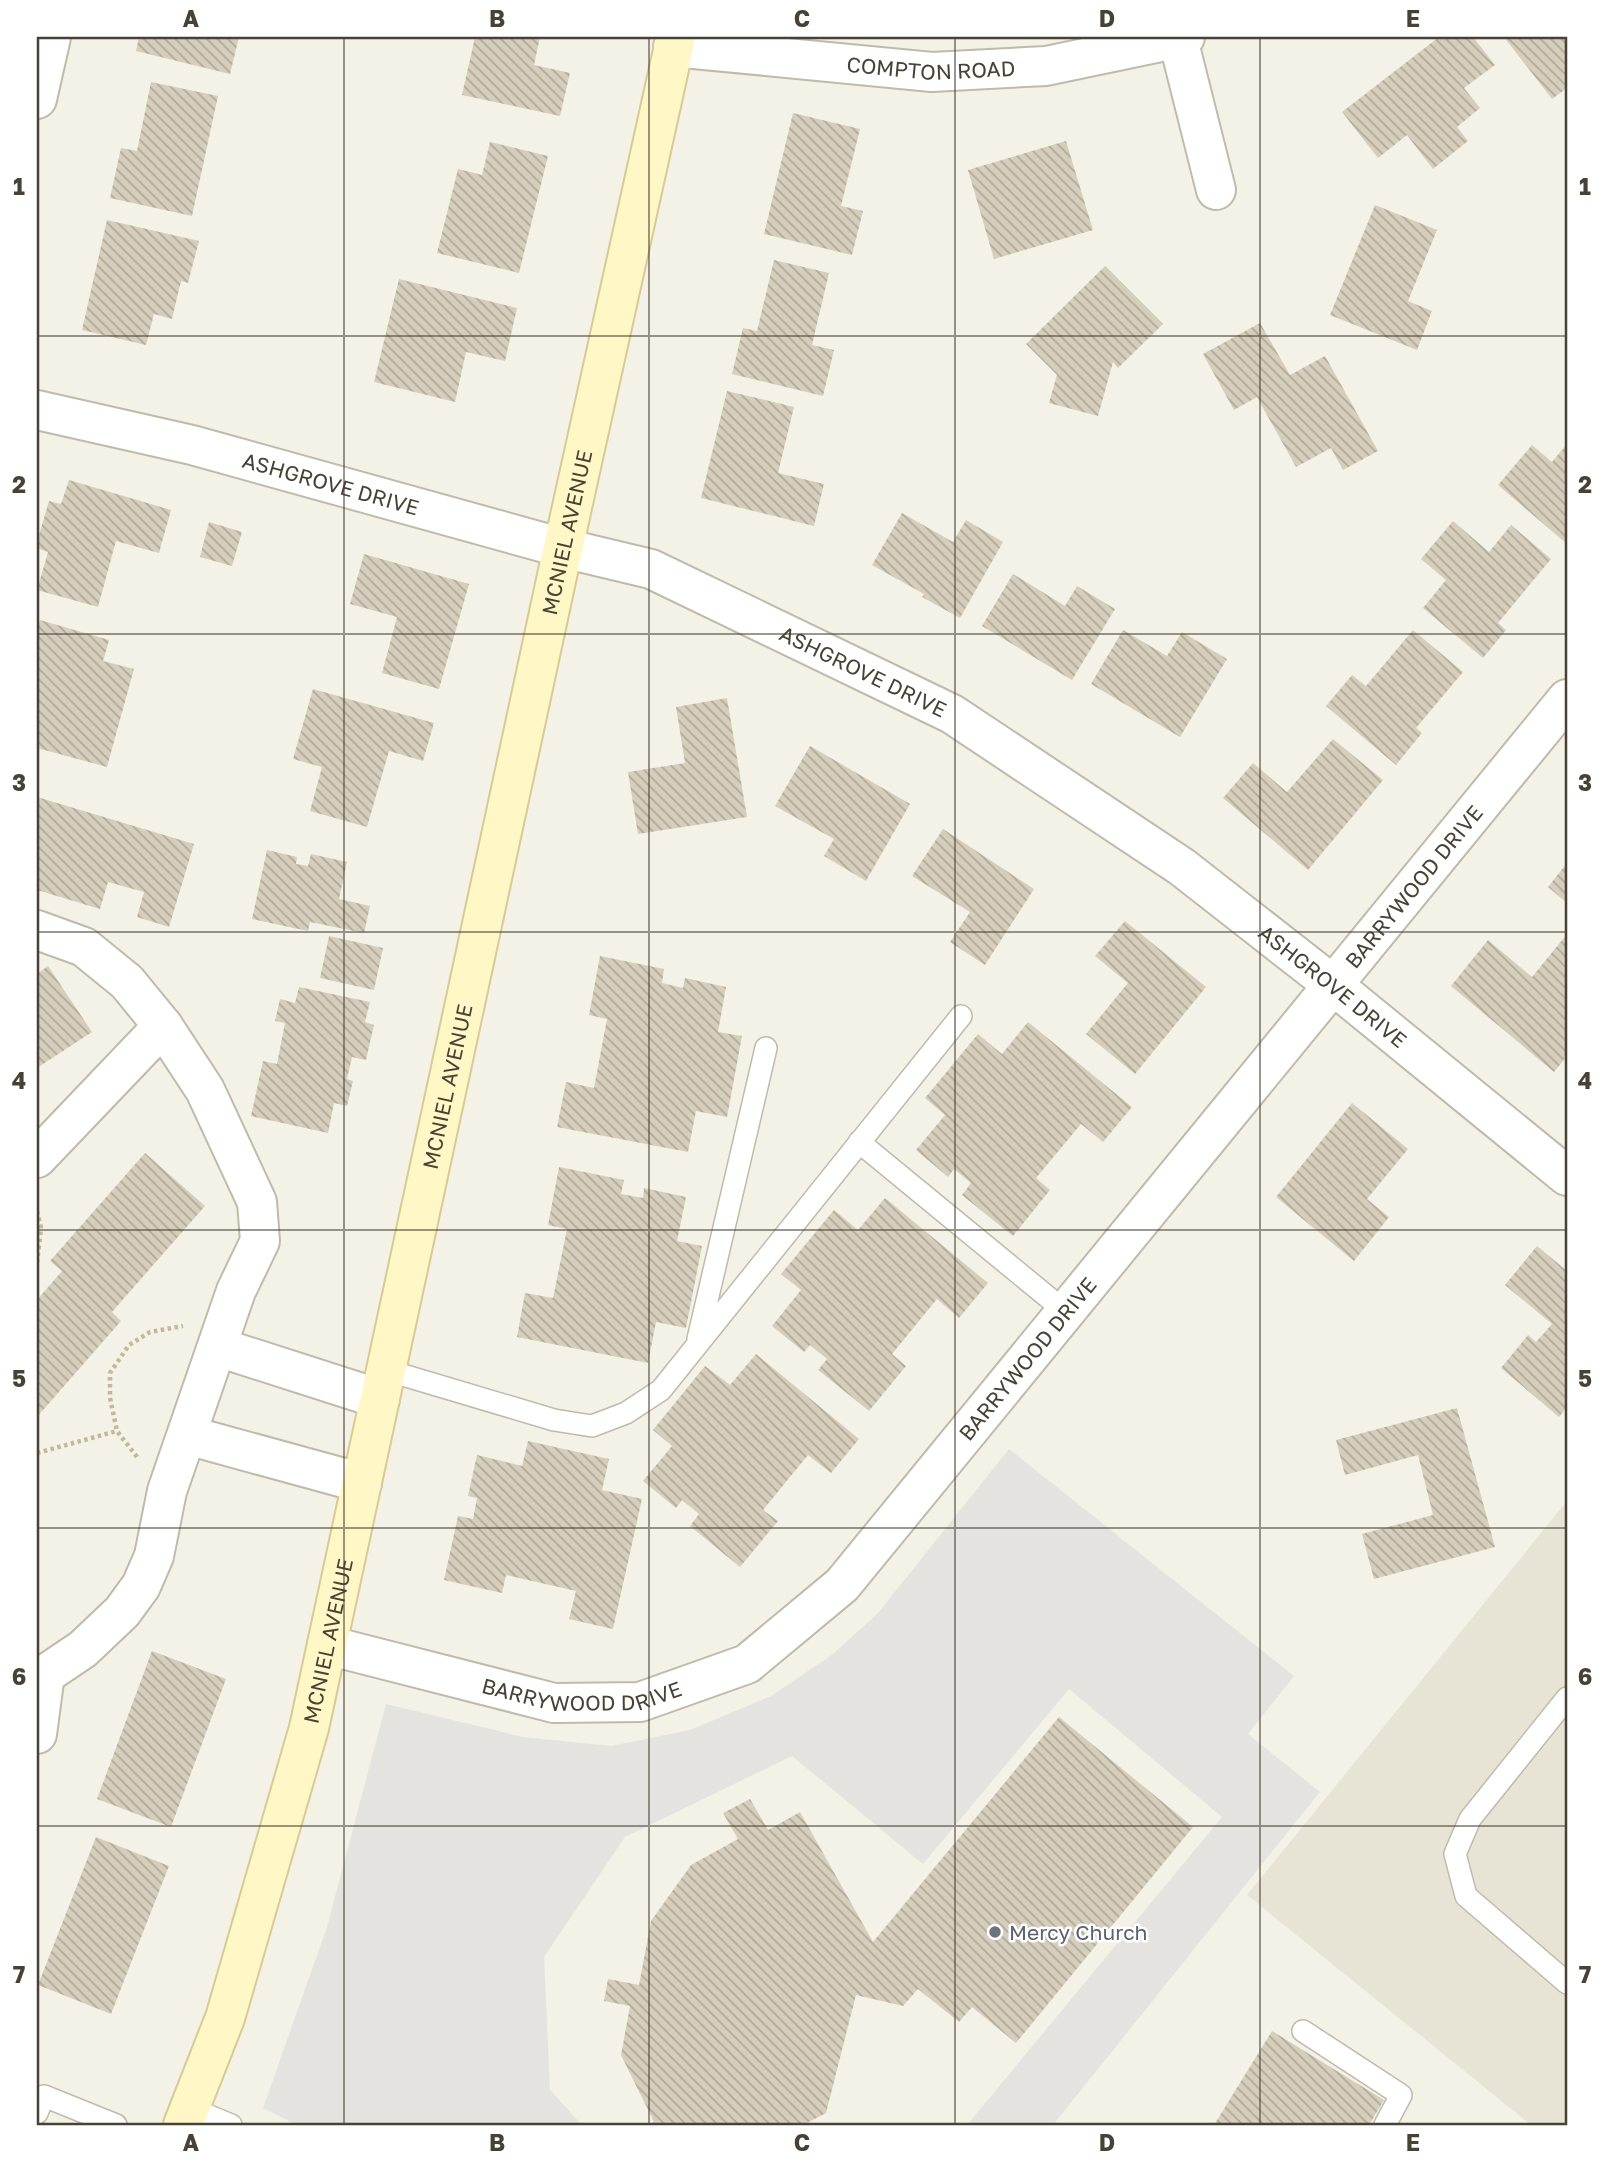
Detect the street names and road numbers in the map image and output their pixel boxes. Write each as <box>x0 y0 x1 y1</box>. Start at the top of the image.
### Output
street label: COMPTON ROAD <box>845 51 1016 85</box>
street label: ASHGROVE DRIVE <box>240 447 422 520</box>
street label: MCNIEL AVENUE <box>536 447 597 617</box>
street label: ASHGROVE DRIVE <box>776 620 951 722</box>
street label: BARRYWOOD DRIVE <box>1339 800 1488 973</box>
street label: ASHGROVE DRIVE <box>1254 919 1412 1053</box>
street label: MCNIEL AVENUE <box>417 1002 477 1171</box>
street label: BARRYWOOD DRIVE <box>953 1272 1102 1445</box>
street label: MCNIEL AVENUE <box>297 1556 358 1726</box>
street label: BARRYWOOD DRIVE <box>479 1672 685 1716</box>

